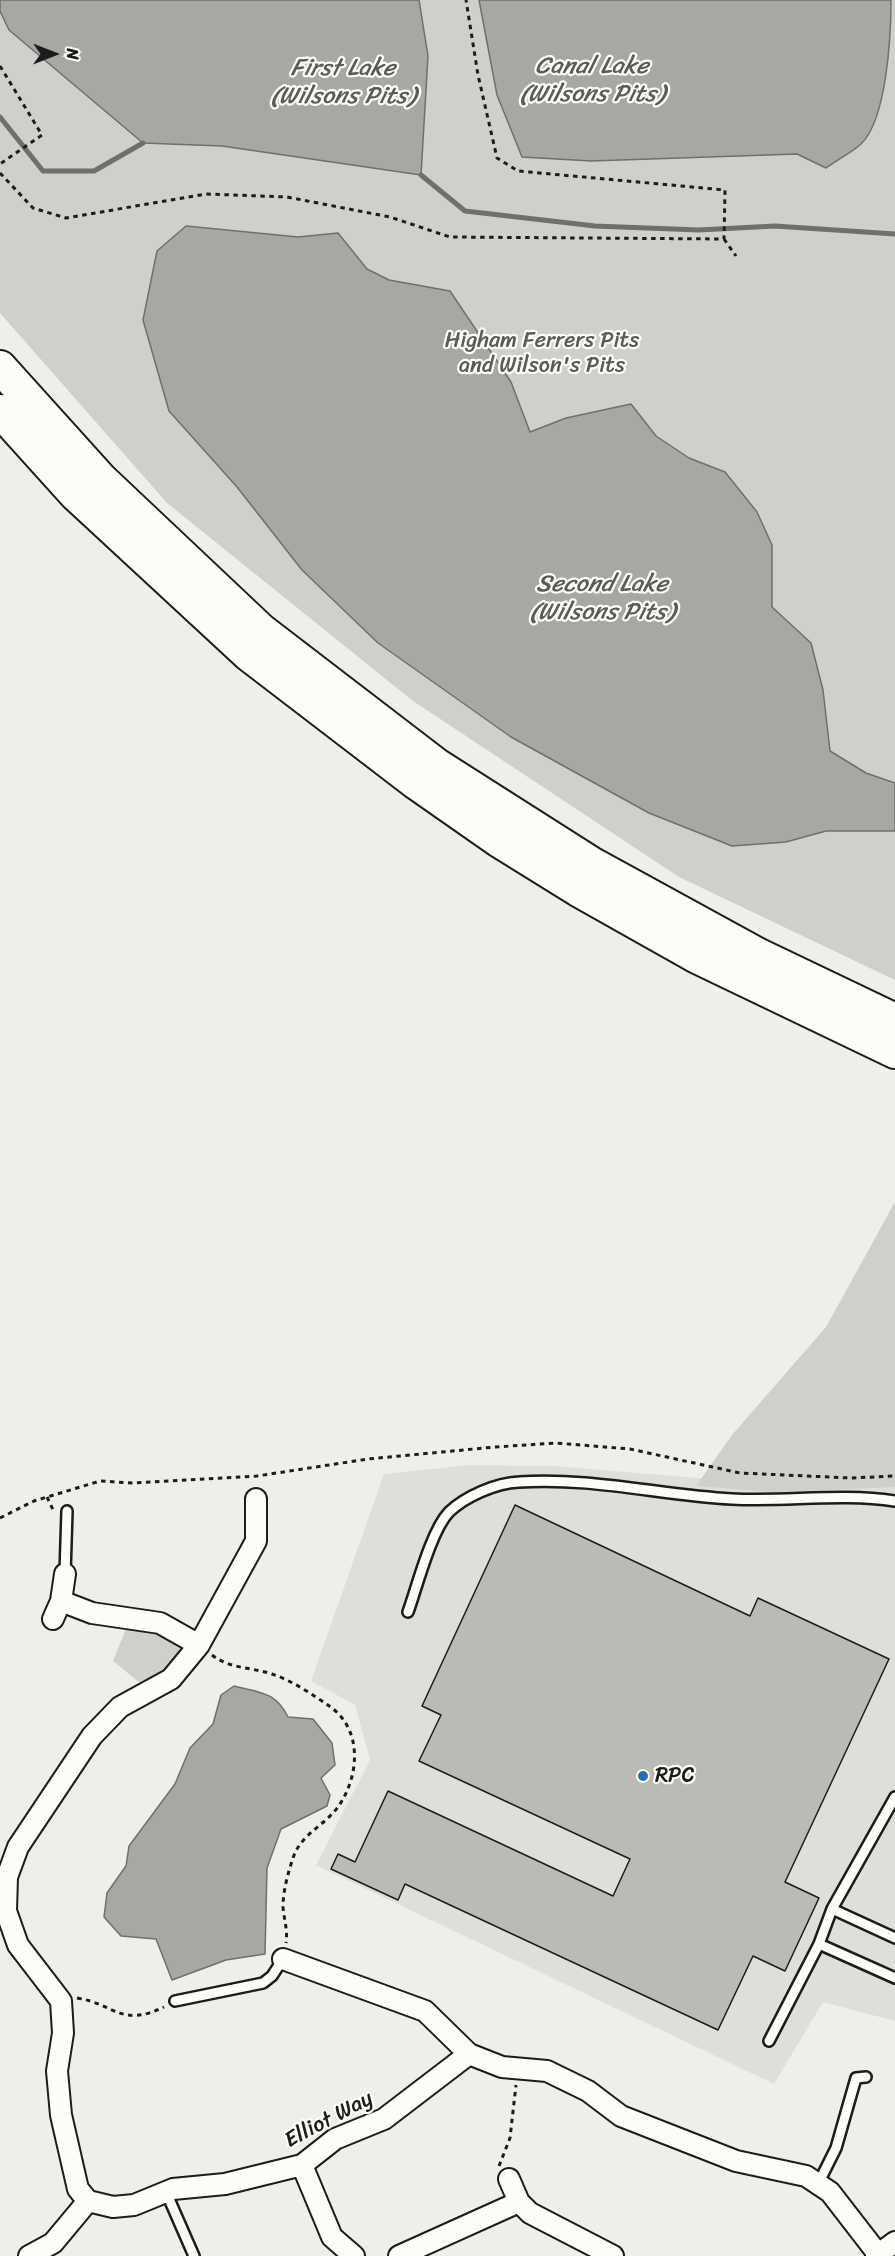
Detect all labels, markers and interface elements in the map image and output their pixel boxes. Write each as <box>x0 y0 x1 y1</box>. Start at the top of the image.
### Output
north arrow <box>24 24 84 84</box>
text: N <box>58 48 87 60</box>
water label: Canal Lake (Wilsons Pits) <box>519 53 665 109</box>
water label: First Lake (Wilsons Pits) <box>270 55 416 111</box>
park label: Higham Ferrers Pits and Wilson's Pits <box>445 328 639 380</box>
water label: Second Lake (Wilsons Pits) <box>529 571 675 627</box>
place label: RPC <box>655 1763 694 1789</box>
marker: RPC <box>636 1769 650 1783</box>
street label: Elliot Way <box>280 2086 378 2154</box>

